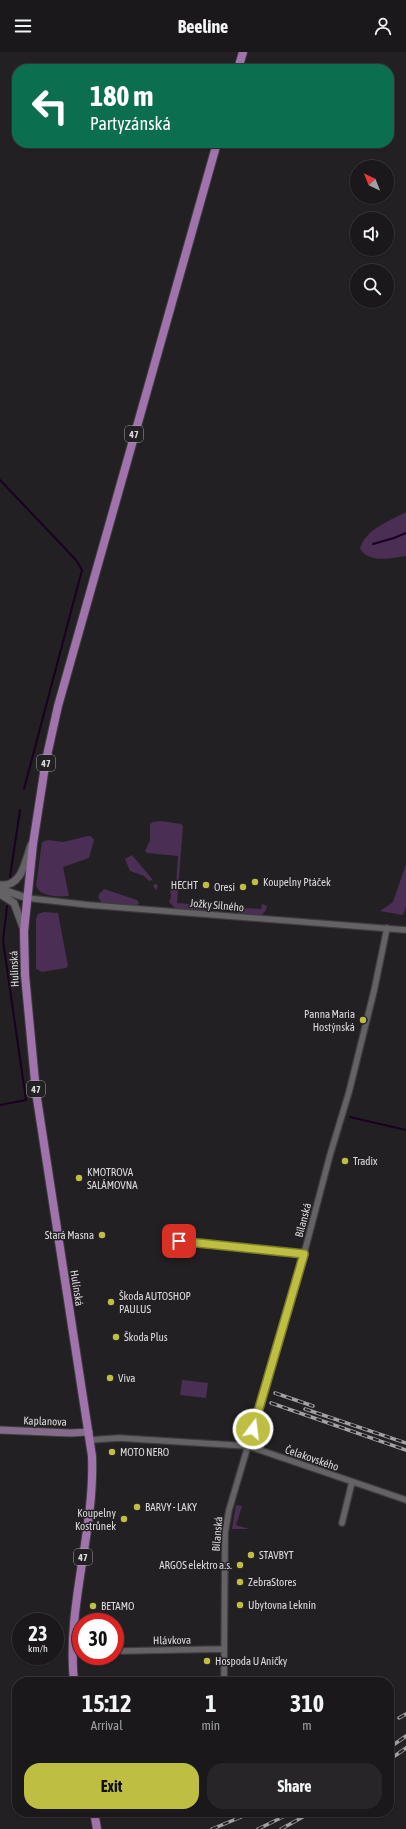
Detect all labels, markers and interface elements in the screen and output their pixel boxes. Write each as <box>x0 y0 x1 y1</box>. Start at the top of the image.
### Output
icon: menu <box>12 15 34 37</box>
icon: person <box>372 15 394 37</box>
text: Beeline <box>178 16 228 37</box>
icon: left <box>24 80 76 132</box>
text: 180 m <box>90 80 153 112</box>
text: Partyzánská <box>90 113 171 134</box>
north arrow <box>350 160 394 204</box>
map controls <box>350 160 394 308</box>
button: sound <box>350 212 394 256</box>
button: search <box>350 264 394 308</box>
road number: 47 <box>125 426 143 442</box>
road number: 47 <box>37 755 55 771</box>
place label: Koupelny Ptáček <box>263 876 331 888</box>
marker: Koupelny Ptáček <box>250 877 260 887</box>
place label: HECHT <box>171 879 198 891</box>
marker: HECHT <box>201 880 211 890</box>
place label: Oresi <box>214 881 235 893</box>
marker: Oresi <box>238 882 248 892</box>
street label: Jožky Silného <box>189 897 245 913</box>
street label: Hulínská <box>7 951 21 987</box>
place label: Panna Maria Hostýnská <box>304 1008 355 1033</box>
marker: Panna Maria Hostýnská <box>358 1015 368 1025</box>
road number: 47 <box>27 1081 45 1097</box>
place label: Tradix <box>353 1155 378 1167</box>
marker: Tradix <box>340 1156 350 1166</box>
place label: KMOTROVA SALÁMOVNA <box>87 1166 138 1191</box>
marker: KMOTROVA SALÁMOVNA <box>74 1173 84 1183</box>
street label: Bílanská <box>293 1202 313 1238</box>
pin <box>162 1224 196 1258</box>
place label: Stará Masna <box>45 1229 94 1241</box>
marker: Stará Masna <box>97 1230 107 1240</box>
icon: arrive <box>168 1230 190 1252</box>
street label: Hulínská <box>68 1269 86 1307</box>
place label: Škoda AUTOSHOP PAULUS <box>119 1290 191 1315</box>
marker: Škoda AUTOSHOP PAULUS <box>106 1297 116 1307</box>
place label: Škoda Plus <box>124 1331 168 1343</box>
marker: Škoda Plus <box>111 1332 121 1342</box>
place label: Viva <box>118 1372 135 1384</box>
marker: Viva <box>105 1373 115 1383</box>
position arrow <box>232 1408 274 1450</box>
street label: Kaplanova <box>23 1414 67 1428</box>
street label: Čelakovského <box>283 1443 341 1473</box>
place label: MOTO NERO <box>120 1446 169 1458</box>
marker: MOTO NERO <box>107 1447 117 1457</box>
place label: BARVY - LAKY <box>145 1501 197 1513</box>
marker: BARVY - LAKY <box>132 1502 142 1512</box>
place label: Koupelny Kostrůnek <box>75 1507 116 1532</box>
marker: Koupelny Kostrůnek <box>119 1514 129 1524</box>
street label: Bílanská <box>209 1516 225 1552</box>
road number: 47 <box>74 1549 92 1565</box>
place label: STAVBYT <box>259 1549 294 1561</box>
marker: STAVBYT <box>246 1550 256 1560</box>
place label: ARGOS elektro a.s. <box>159 1559 232 1571</box>
marker: ARGOS elektro a.s. <box>235 1560 245 1570</box>
place label: ZebraStores <box>248 1576 296 1588</box>
marker: ZebraStores <box>235 1577 245 1587</box>
place label: Ubytovna Leknín <box>248 1599 316 1611</box>
place label: BETAMO <box>101 1600 134 1612</box>
marker: Ubytovna Leknín <box>235 1600 245 1610</box>
marker: BETAMO <box>88 1601 98 1611</box>
speed limit sign: 30 <box>72 1613 124 1665</box>
text: 23 <box>29 1622 47 1645</box>
street label: Hlávkova <box>153 1634 191 1646</box>
text: km/h <box>28 1643 48 1654</box>
place label: Hospoda U Aničky <box>215 1655 288 1667</box>
marker: Hospoda U Aničky <box>202 1656 212 1666</box>
text: 15:12 <box>82 1690 131 1717</box>
text: 1 <box>205 1690 216 1717</box>
text: 310 <box>290 1690 324 1717</box>
text: Arrival <box>91 1718 123 1733</box>
text: min <box>201 1718 220 1733</box>
text: m <box>302 1718 312 1733</box>
button: Exit <box>24 1763 199 1809</box>
button: Share <box>207 1763 382 1809</box>

